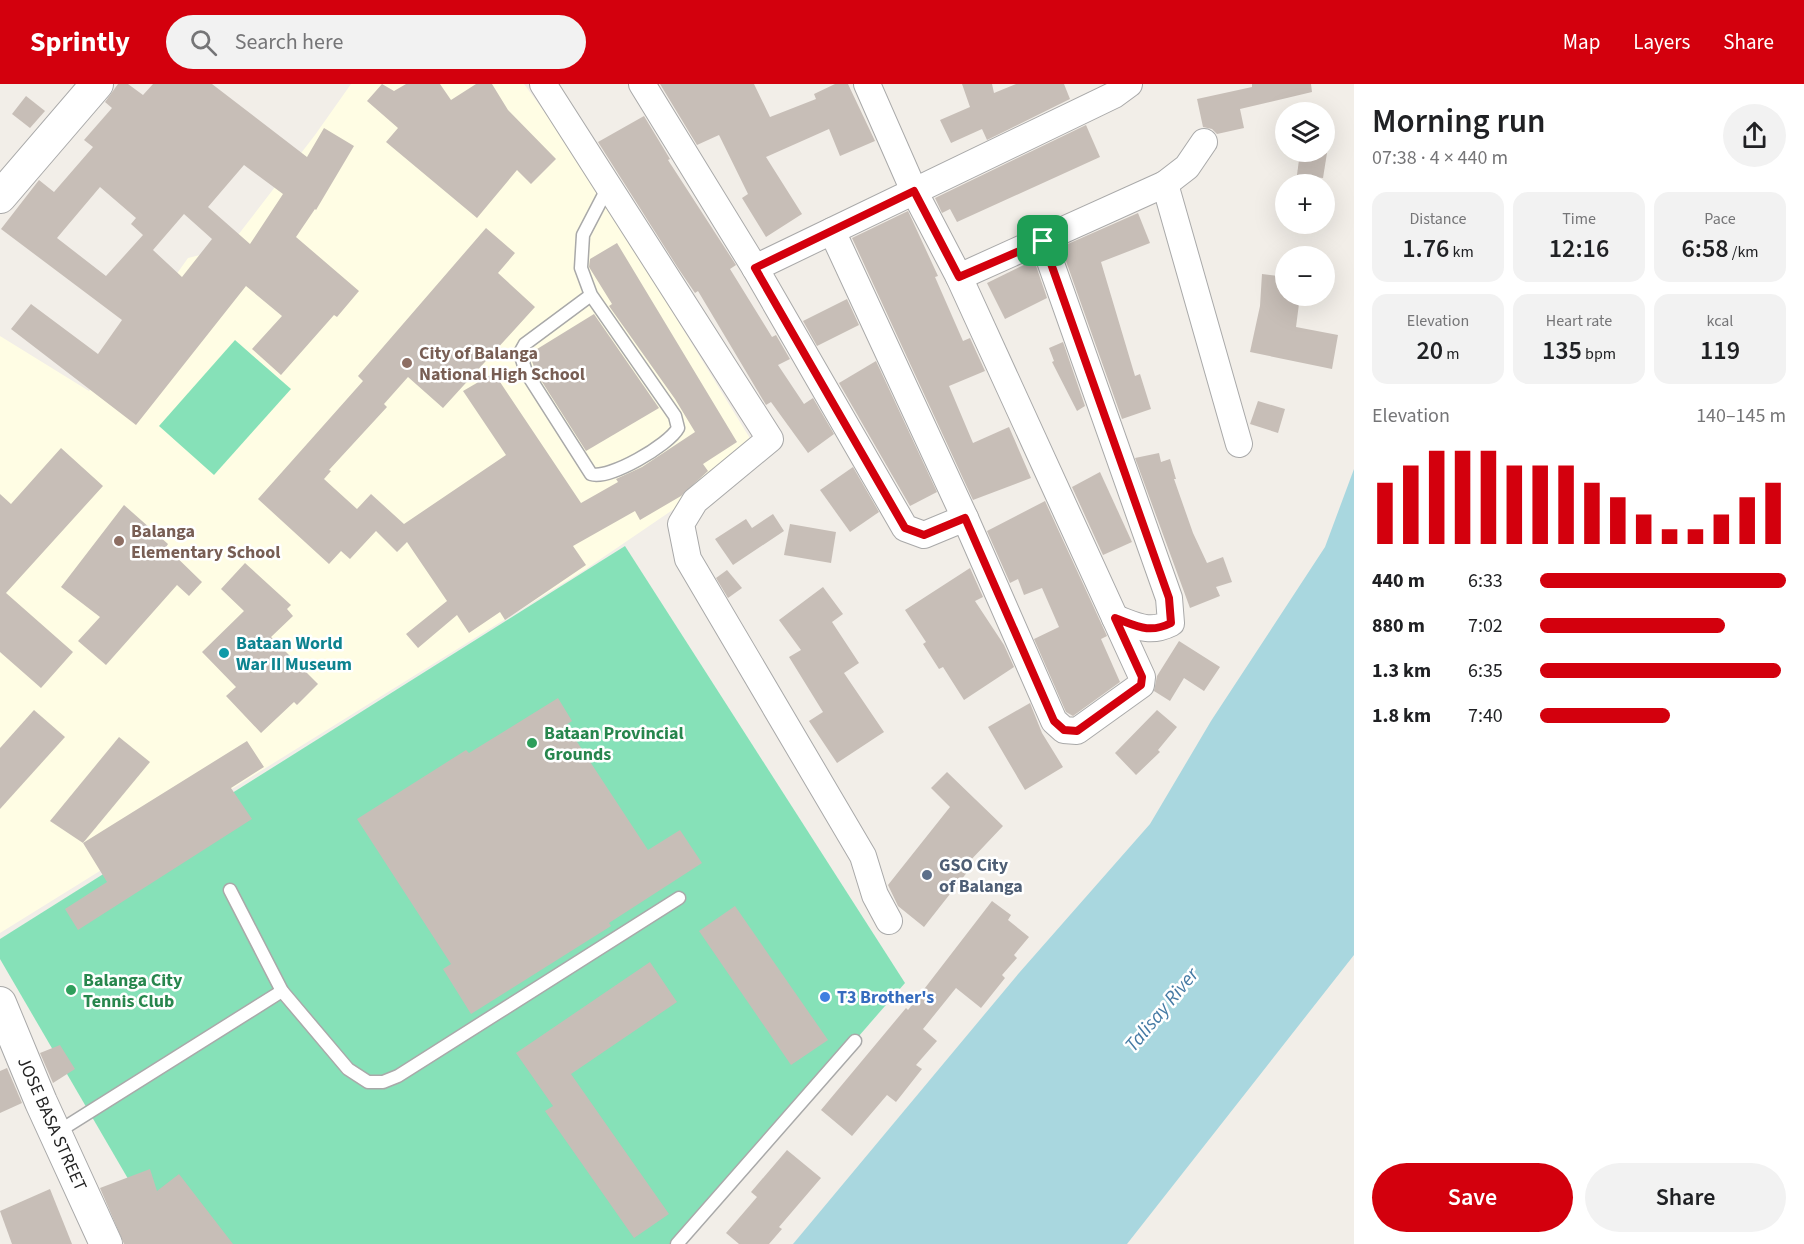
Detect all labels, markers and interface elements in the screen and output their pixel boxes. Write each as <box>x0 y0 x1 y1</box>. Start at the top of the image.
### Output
search box <box>166 15 586 69</box>
text: Sprintly <box>30 22 130 62</box>
icon: search <box>187 26 220 59</box>
text: Search here <box>235 26 343 58</box>
text: Map <box>1563 27 1600 57</box>
text: Layers <box>1633 27 1690 57</box>
text: Share <box>1723 27 1774 57</box>
text: Morning run <box>1372 98 1546 145</box>
map controls <box>1275 102 1335 306</box>
button: layers <box>1275 102 1335 162</box>
button: share <box>1723 104 1786 167</box>
text: 07:38 · 4 × 440 m <box>1372 144 1508 172</box>
button: + <box>1275 174 1335 234</box>
text: Distance <box>1410 208 1466 230</box>
text: Time <box>1562 208 1596 230</box>
text: Pace <box>1704 208 1736 230</box>
pin <box>1017 215 1068 266</box>
icon: arrive <box>1026 224 1059 257</box>
text: 1.76 <box>1402 230 1449 267</box>
text: 12:16 <box>1549 230 1609 267</box>
text: 6:58 <box>1681 230 1729 267</box>
text: km <box>1449 241 1474 263</box>
text: /km <box>1729 241 1759 263</box>
button: − <box>1275 246 1335 306</box>
text: Elevation <box>1407 310 1469 332</box>
text: Heart rate <box>1546 310 1612 332</box>
text: kcal <box>1707 310 1733 332</box>
text: 20 <box>1416 332 1443 369</box>
text: 135 <box>1542 332 1582 369</box>
text: 119 <box>1700 332 1740 369</box>
place label: City of Balanga National High School <box>419 341 585 387</box>
text: m <box>1443 343 1460 365</box>
text: bpm <box>1582 343 1616 365</box>
marker: City of Balanga National High School <box>400 356 414 370</box>
text: Elevation <box>1372 402 1450 430</box>
text: 140–145 m <box>1696 402 1786 430</box>
place label: Balanga Elementary School <box>131 519 281 565</box>
marker: Balanga Elementary School <box>112 534 126 548</box>
text: 440 m <box>1372 567 1425 595</box>
text: 6:33 <box>1468 567 1503 595</box>
text: 880 m <box>1372 612 1425 640</box>
text: 7:02 <box>1468 612 1503 640</box>
place label: Bataan World War II Museum <box>236 631 352 677</box>
marker: Bataan World War II Museum <box>217 646 231 660</box>
text: 1.3 km <box>1372 657 1431 685</box>
text: 6:35 <box>1468 657 1503 685</box>
text: 1.8 km <box>1372 702 1431 730</box>
text: 7:40 <box>1468 702 1503 730</box>
place label: Bataan Provincial Grounds <box>544 721 684 767</box>
marker: Bataan Provincial Grounds <box>525 736 539 750</box>
place label: GSO City of Balanga <box>939 853 1023 899</box>
marker: GSO City of Balanga <box>920 868 934 882</box>
water label: Talisay River <box>1118 961 1206 1058</box>
place label: Balanga City Tennis Club <box>83 968 183 1014</box>
marker: Balanga City Tennis Club <box>64 983 78 997</box>
place label: T3 Brother's <box>837 985 934 1010</box>
marker: T3 Brother's <box>818 990 832 1004</box>
street label: JOSE BASA STREET <box>11 1053 93 1195</box>
button: Save <box>1372 1163 1573 1232</box>
button: Share <box>1585 1163 1786 1232</box>

